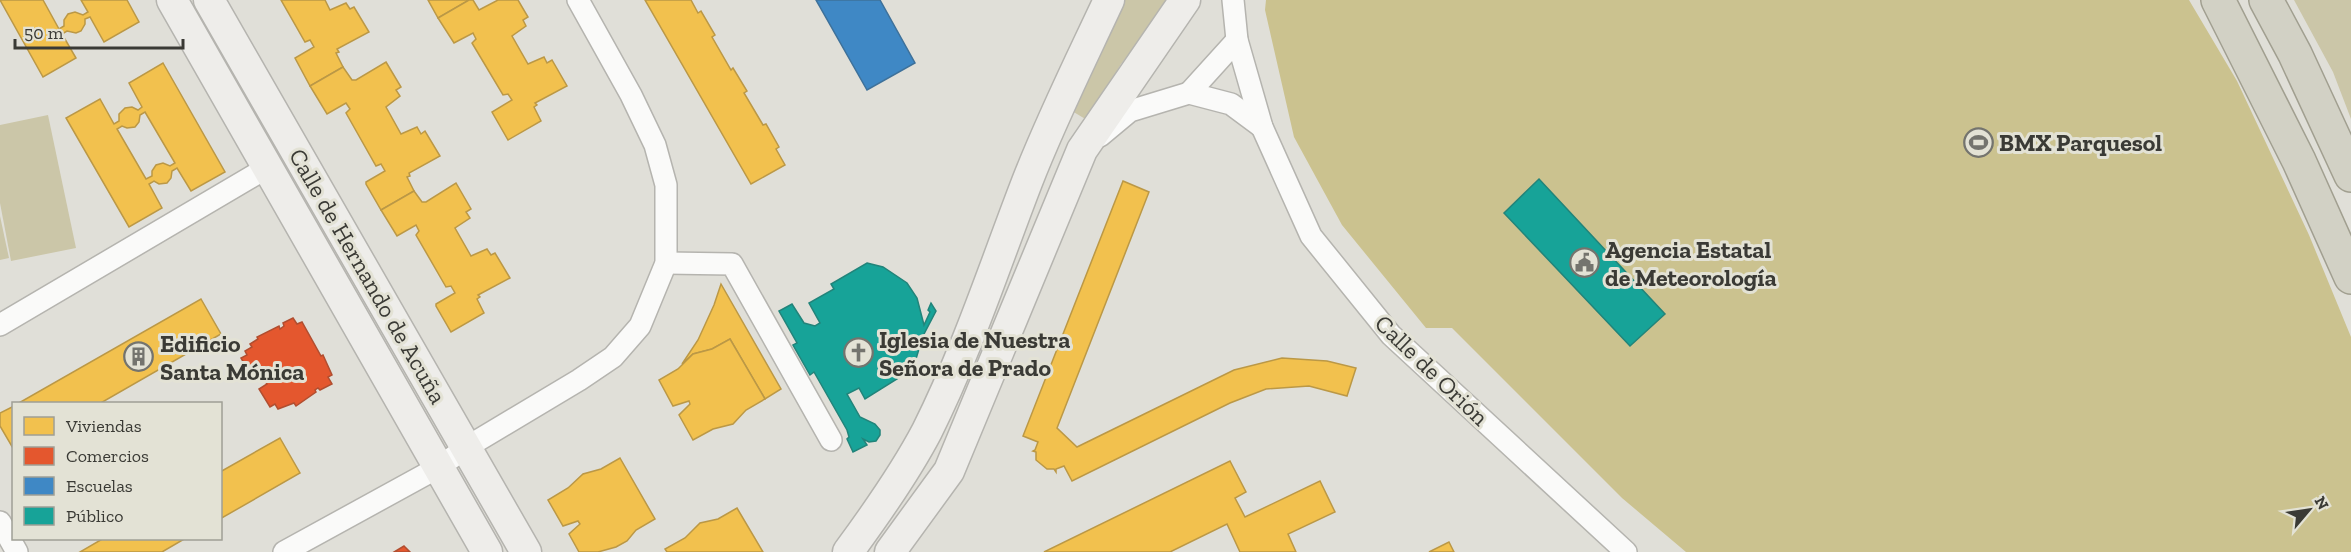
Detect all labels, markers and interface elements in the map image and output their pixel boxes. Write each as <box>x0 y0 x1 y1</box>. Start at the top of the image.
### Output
scale bar <box>15 12 183 50</box>
text: 50 m <box>24 22 64 44</box>
sports icon: BMX Parquesol <box>1962 126 1994 158</box>
place label: BMX Parquesol <box>1999 128 2162 157</box>
street label: Calle de Hernando de Acuña <box>283 143 453 409</box>
place label: Agencia Estatal de Meteorología <box>1605 235 1777 292</box>
public building icon: Agencia Estatal de Meteorología <box>1568 247 1600 279</box>
street label: Calle de Orión <box>1369 309 1495 432</box>
place label: Iglesia de Nuestra Señora de Prado <box>879 325 1070 382</box>
place label: Edificio Santa Mónica <box>160 329 304 386</box>
church icon: Iglesia de Nuestra Señora de Prado <box>842 337 874 369</box>
building icon: Edificio Santa Mónica <box>123 341 155 373</box>
legend <box>12 402 222 540</box>
text: Viviendas <box>65 415 142 437</box>
text: Comercios <box>66 445 149 467</box>
text: Escuelas <box>66 475 133 497</box>
north arrow <box>2279 480 2339 540</box>
text: N <box>2310 493 2333 513</box>
text: Público <box>66 505 123 527</box>

